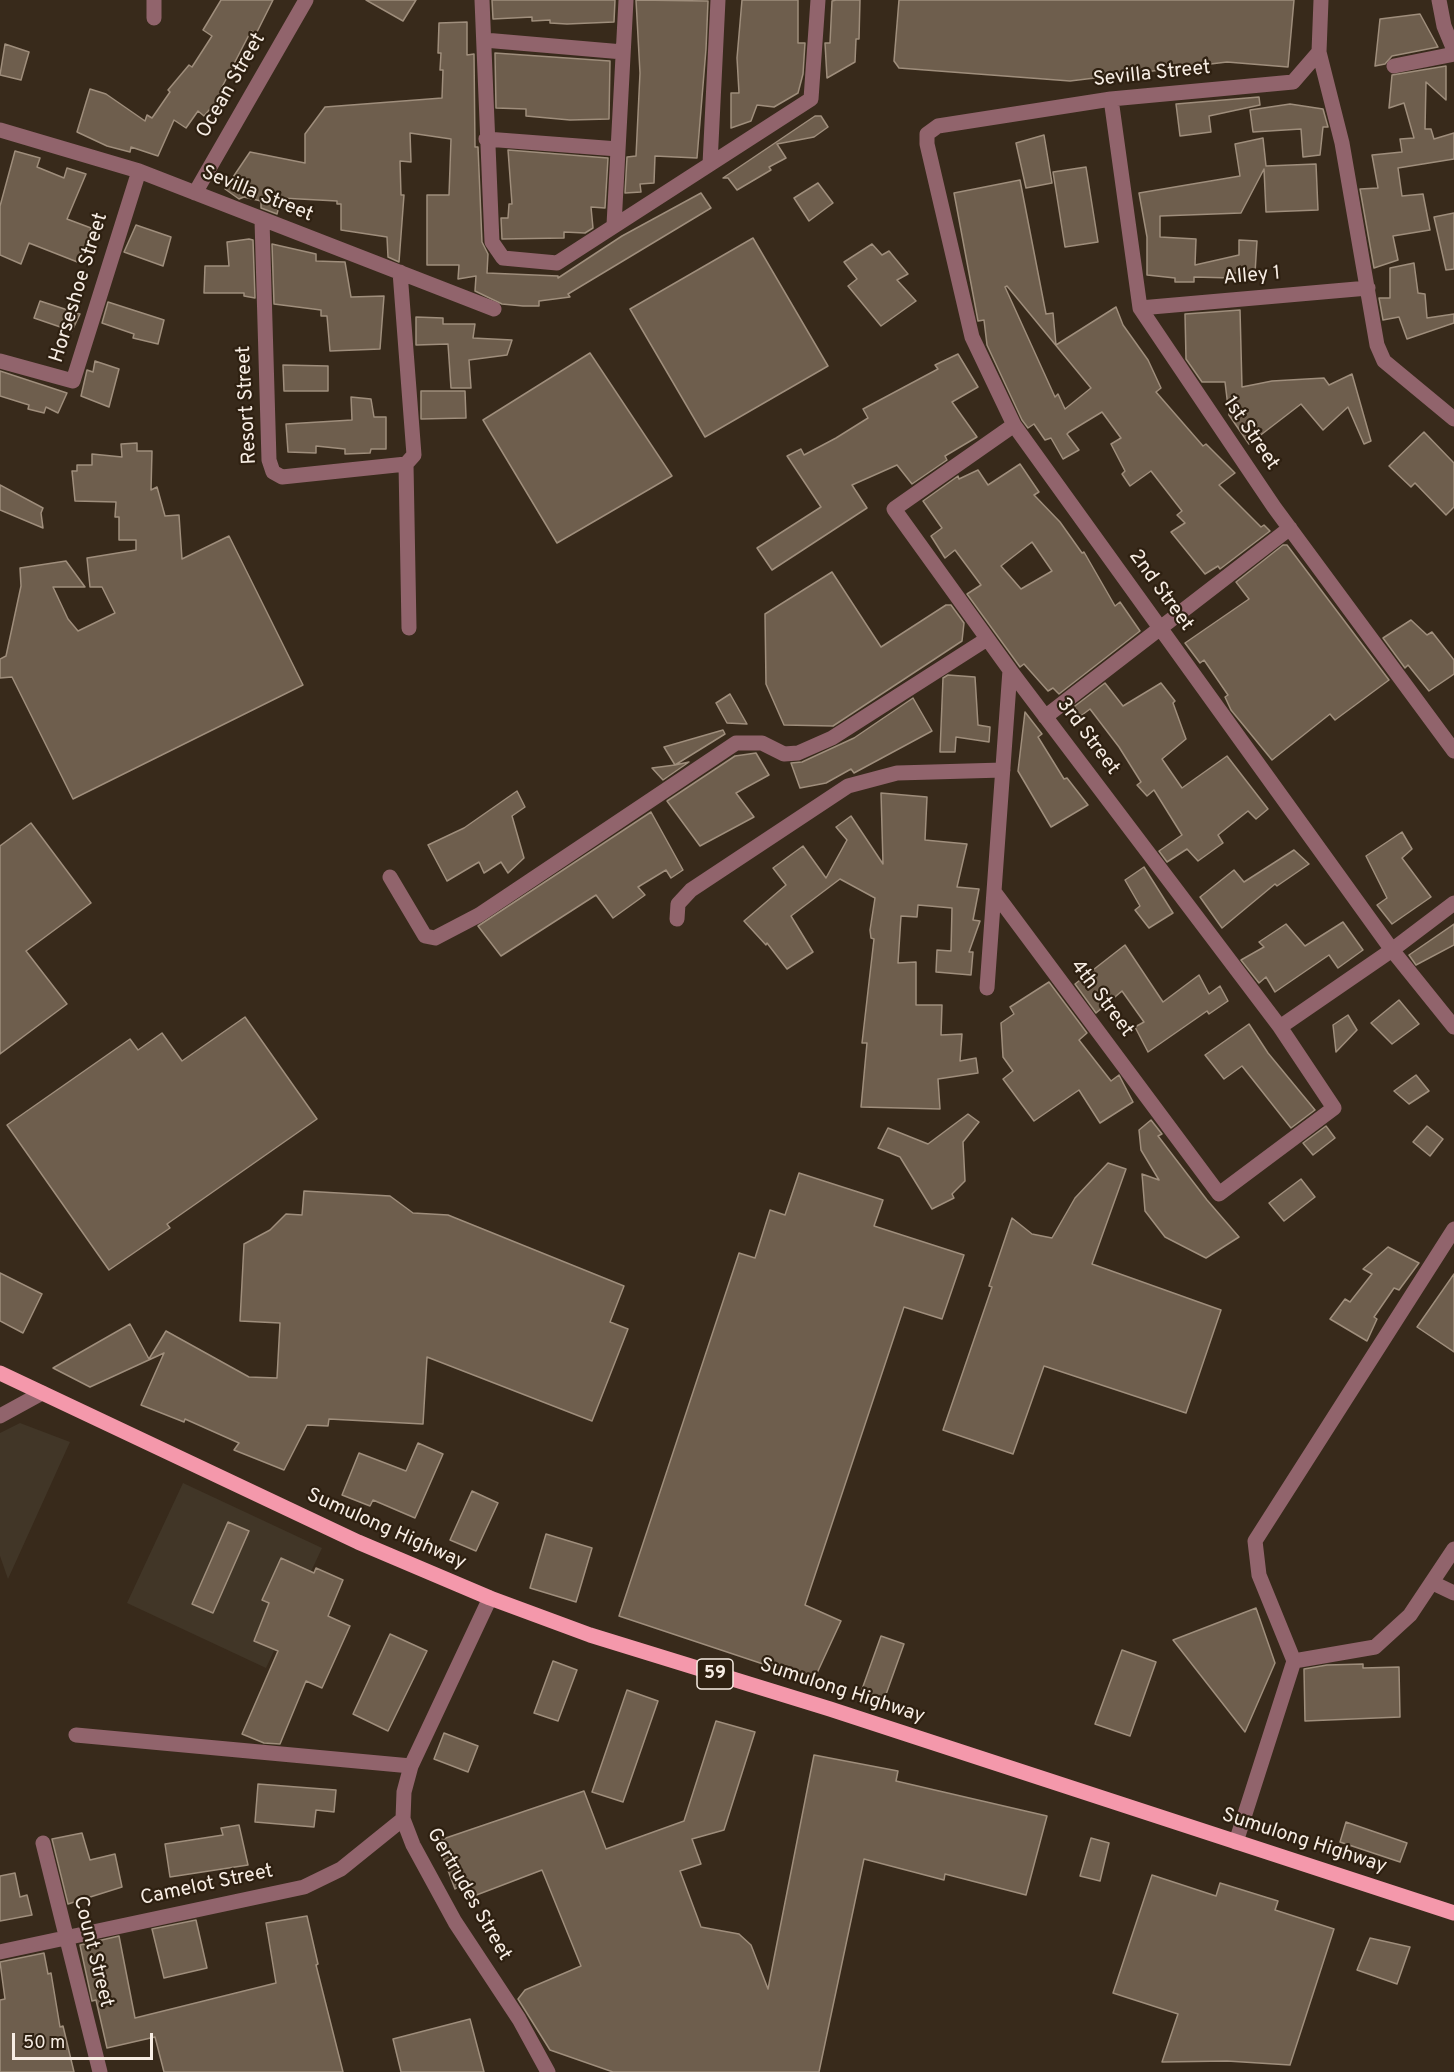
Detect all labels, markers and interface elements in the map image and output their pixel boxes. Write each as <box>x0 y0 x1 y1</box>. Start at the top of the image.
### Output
street label: Ocean Street <box>192 29 272 143</box>
street label: Sevilla Street <box>1092 57 1212 93</box>
street label: Sevilla Street <box>198 162 316 228</box>
street label: Horseshoe Street <box>46 210 114 366</box>
street label: Alley 1 <box>1222 263 1282 291</box>
street label: Resort Street <box>233 345 263 465</box>
street label: 1st Street <box>1217 393 1283 475</box>
street label: 2nd Street <box>1122 546 1198 636</box>
street label: 3rd Street <box>1050 694 1124 780</box>
street label: 4th Street <box>1064 956 1138 1042</box>
street label: Sumulong Highway <box>303 1484 469 1576</box>
street label: Sumulong Highway <box>757 1654 927 1730</box>
road number: 59 <box>697 1659 733 1689</box>
street label: Sumulong Highway <box>1219 1804 1389 1880</box>
street label: Gertrudes Street <box>420 1824 516 1966</box>
street label: Camelot Street <box>138 1860 276 1912</box>
street label: Count Street <box>67 1894 117 2010</box>
scale bar <box>15 2021 156 2059</box>
text: 50 m <box>23 2032 65 2055</box>

